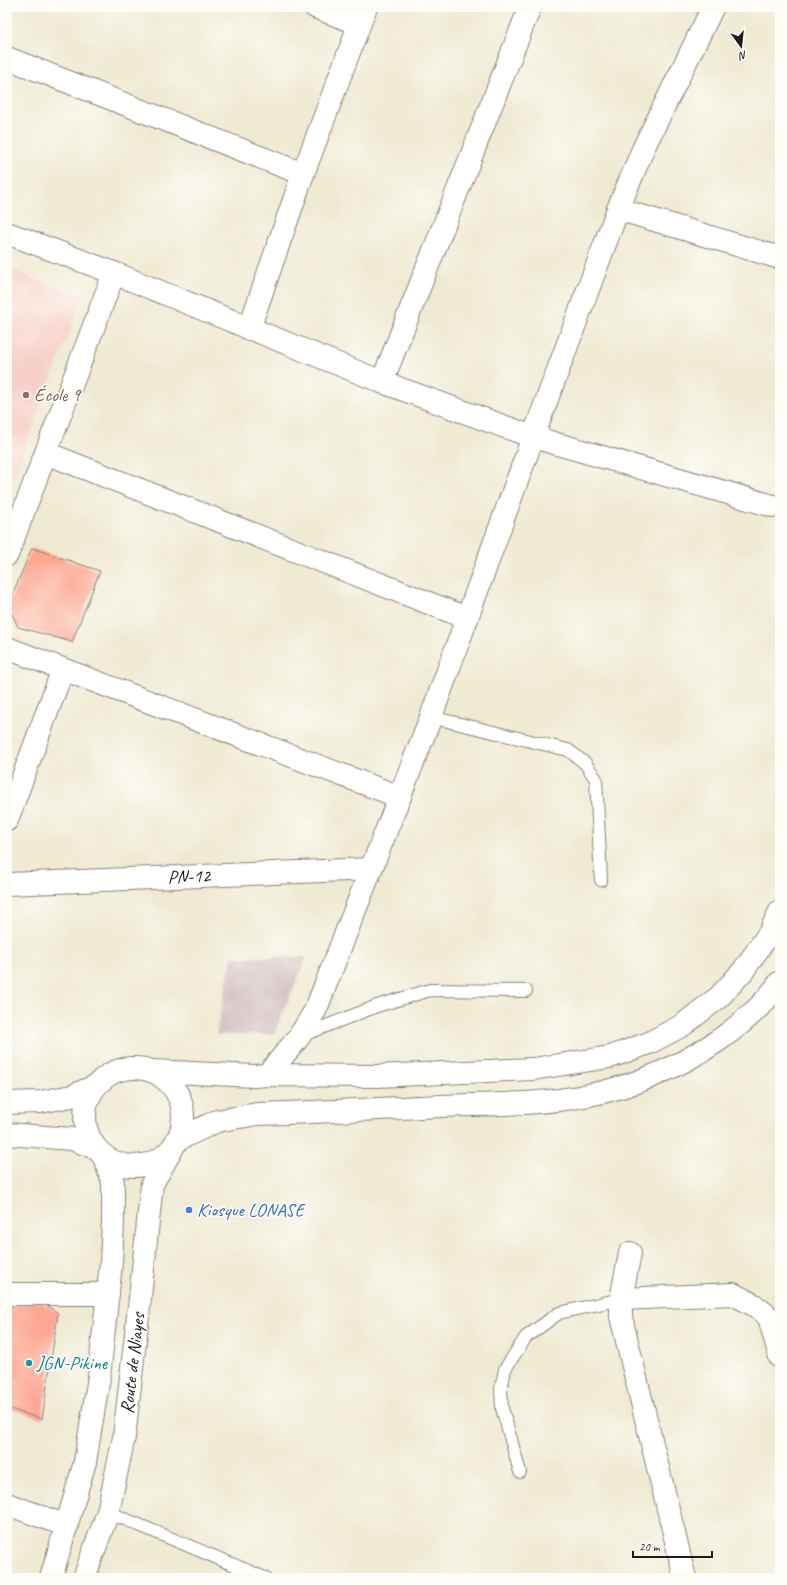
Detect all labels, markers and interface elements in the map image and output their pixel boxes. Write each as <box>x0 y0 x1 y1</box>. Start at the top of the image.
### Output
north arrow <box>721 26 761 66</box>
text: N <box>736 48 749 64</box>
place label: École 9 <box>34 383 82 407</box>
marker: École 9 <box>21 390 31 400</box>
street label: PN-12 <box>167 864 212 889</box>
place label: Kiosque LONASE <box>197 1198 307 1222</box>
marker: Kiosque LONASE <box>184 1205 194 1215</box>
street label: Route de Niayes <box>115 1309 151 1415</box>
place label: JGN-Pikine <box>36 1351 109 1375</box>
marker: JGN-Pikine <box>24 1358 34 1368</box>
scale bar <box>633 1533 712 1559</box>
text: 20 m <box>639 1539 661 1555</box>

